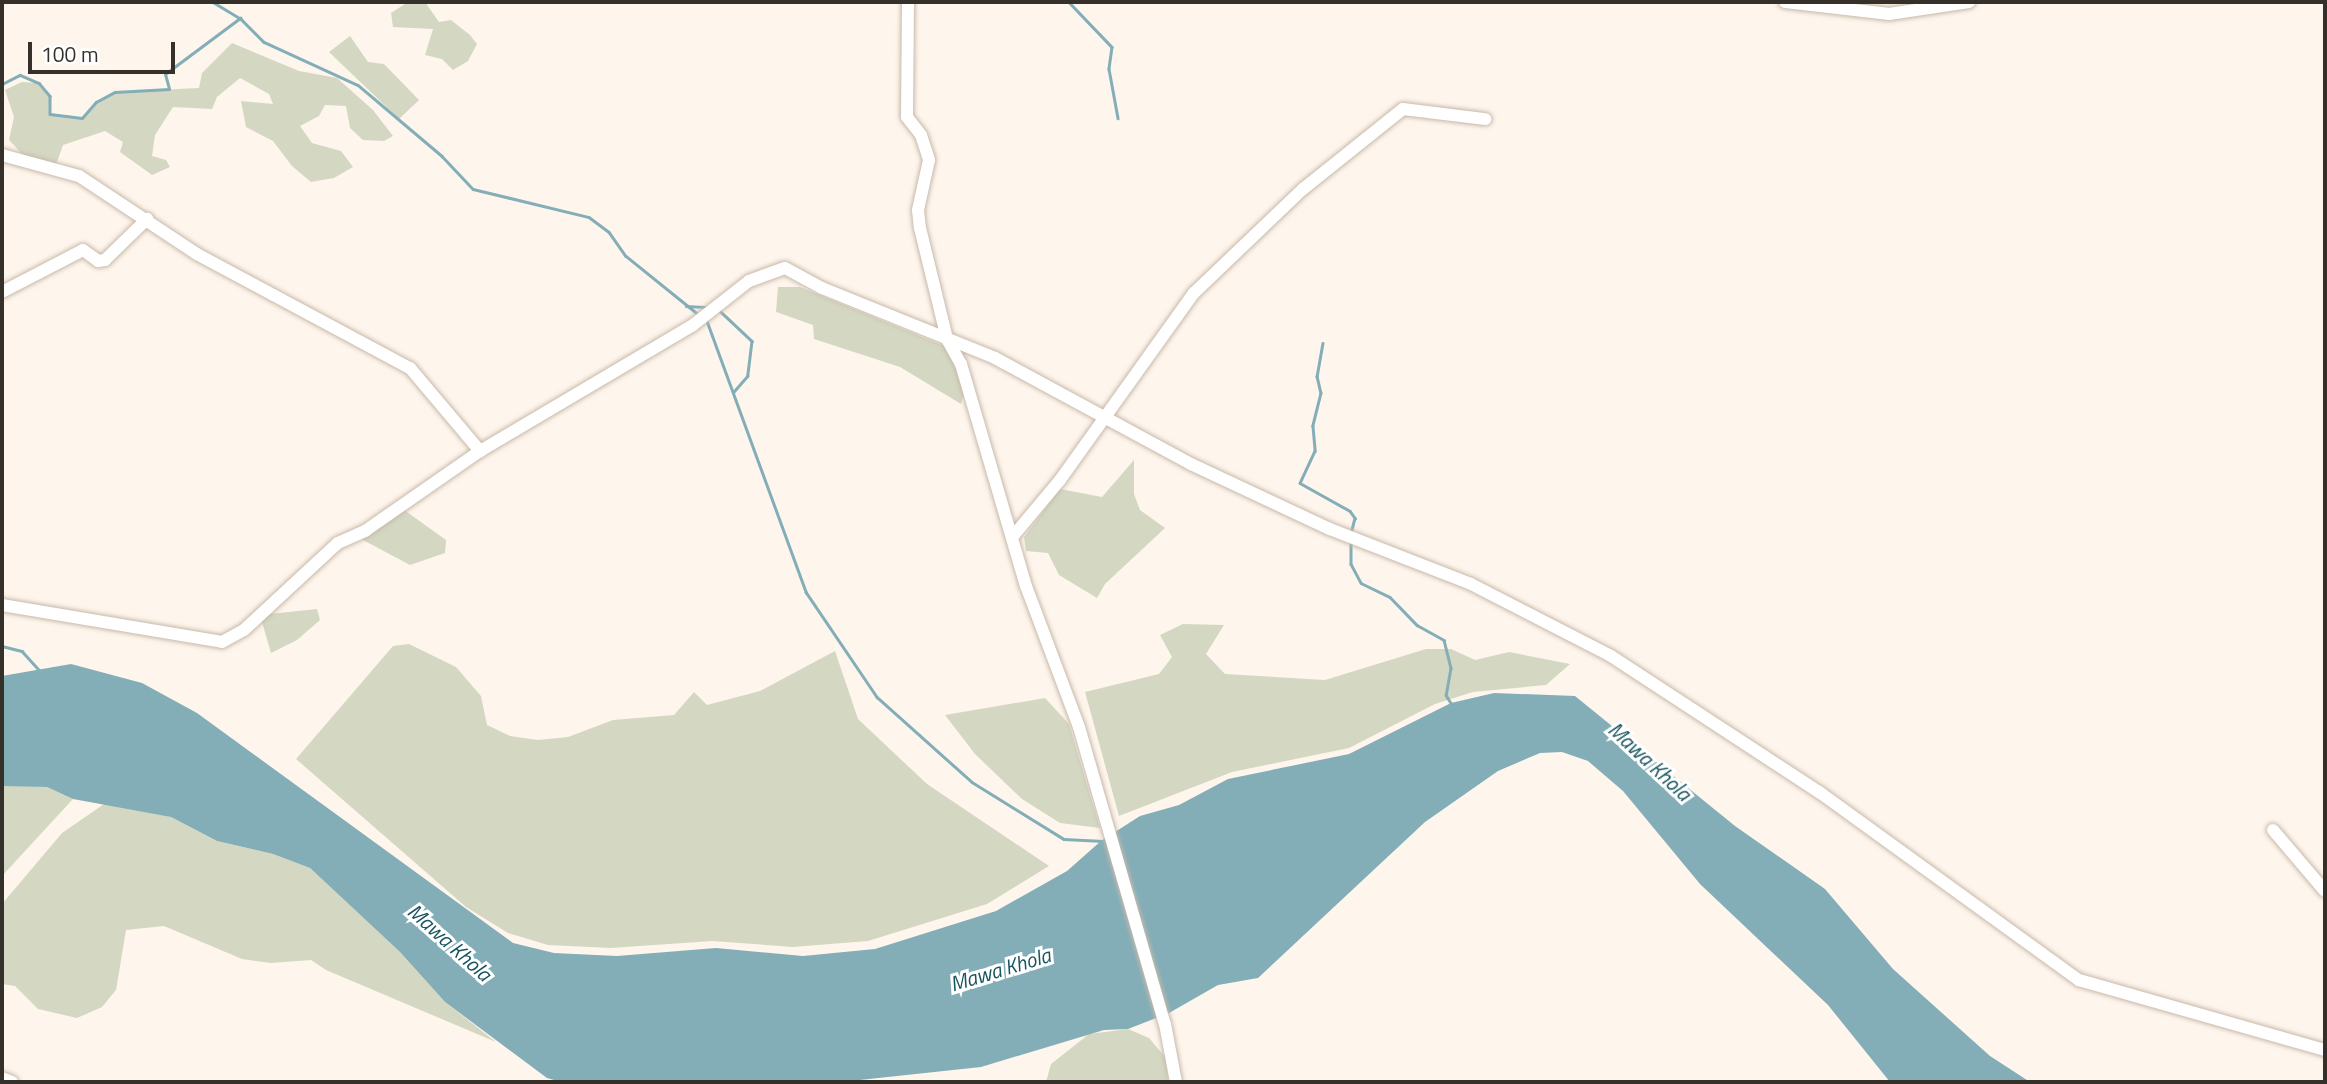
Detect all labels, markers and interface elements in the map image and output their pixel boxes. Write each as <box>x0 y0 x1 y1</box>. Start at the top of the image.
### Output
scale bar <box>32 28 178 72</box>
text: 100 m <box>41 38 98 70</box>
water label: Mawa Khola <box>1603 716 1697 806</box>
water label: Mawa Khola <box>403 898 497 986</box>
water label: Mawa Khola <box>947 942 1053 996</box>

